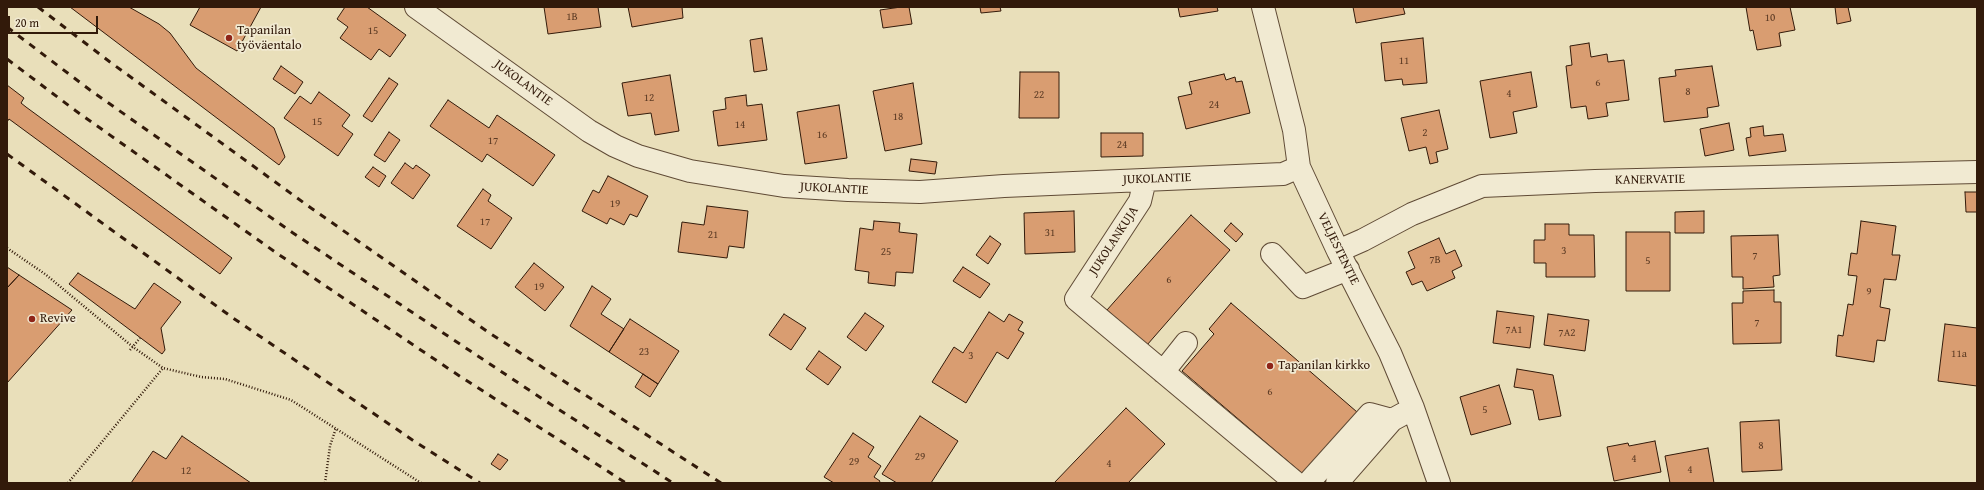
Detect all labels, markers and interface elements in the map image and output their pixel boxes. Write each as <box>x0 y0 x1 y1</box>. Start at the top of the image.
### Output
scale bar <box>10 8 100 34</box>
house number: 1B <box>566 10 578 24</box>
house number: 10 <box>1765 11 1775 25</box>
text: 20 m <box>15 14 39 31</box>
place label: Tapanilan työväentalo <box>237 23 302 54</box>
house number: 15 <box>368 24 378 38</box>
marker: Tapanilan työväentalo <box>224 33 234 43</box>
house number: 11 <box>1399 54 1409 68</box>
street label: JUKOLANTIE <box>491 57 555 109</box>
house number: 6 <box>1595 76 1601 90</box>
house number: 8 <box>1685 85 1691 99</box>
house number: 4 <box>1506 87 1512 101</box>
house number: 22 <box>1034 88 1044 102</box>
house number: 12 <box>644 91 654 105</box>
house number: 24 <box>1209 98 1219 112</box>
house number: 18 <box>893 110 903 124</box>
house number: 15 <box>312 115 322 129</box>
house number: 14 <box>735 118 745 132</box>
house number: 2 <box>1422 126 1428 140</box>
house number: 16 <box>817 128 827 142</box>
house number: 17 <box>488 134 498 148</box>
house number: 24 <box>1117 138 1127 152</box>
street label: JUKOLANTIE <box>1123 170 1191 188</box>
street label: KANERVATIE <box>1615 172 1685 188</box>
street label: JUKOLANTIE <box>799 179 869 199</box>
house number: 19 <box>610 197 620 211</box>
street label: JUKOLANKUJA <box>1086 204 1142 278</box>
street label: VELJESTENTIE <box>1314 210 1362 288</box>
house number: 17 <box>480 215 490 229</box>
house number: 31 <box>1045 226 1055 240</box>
house number: 21 <box>708 228 718 242</box>
house number: 3 <box>1561 244 1567 258</box>
house number: 25 <box>881 245 891 259</box>
house number: 7 <box>1752 249 1758 263</box>
house number: 7B <box>1429 253 1441 267</box>
house number: 5 <box>1645 254 1651 268</box>
house number: 6 <box>1166 273 1172 287</box>
house number: 19 <box>534 280 544 294</box>
house number: 9 <box>1866 285 1872 299</box>
place label: Revive <box>40 311 76 327</box>
marker: Revive <box>27 314 37 324</box>
house number: 7 <box>1754 316 1760 330</box>
house number: 7A1 <box>1505 323 1523 337</box>
house number: 7A2 <box>1558 326 1576 340</box>
house number: 23 <box>639 345 649 359</box>
house number: 11a <box>1951 347 1967 361</box>
house number: 3 <box>968 349 974 363</box>
place label: Tapanilan kirkko <box>1278 358 1370 374</box>
marker: Tapanilan kirkko <box>1265 361 1275 371</box>
house number: 6 <box>1267 385 1273 399</box>
house number: 5 <box>1482 403 1488 417</box>
house number: 8 <box>1758 439 1764 453</box>
house number: 29 <box>915 450 925 464</box>
house number: 4 <box>1631 452 1637 466</box>
house number: 29 <box>849 455 859 469</box>
house number: 4 <box>1106 457 1112 471</box>
house number: 4 <box>1687 463 1693 477</box>
house number: 12 <box>181 464 191 478</box>

